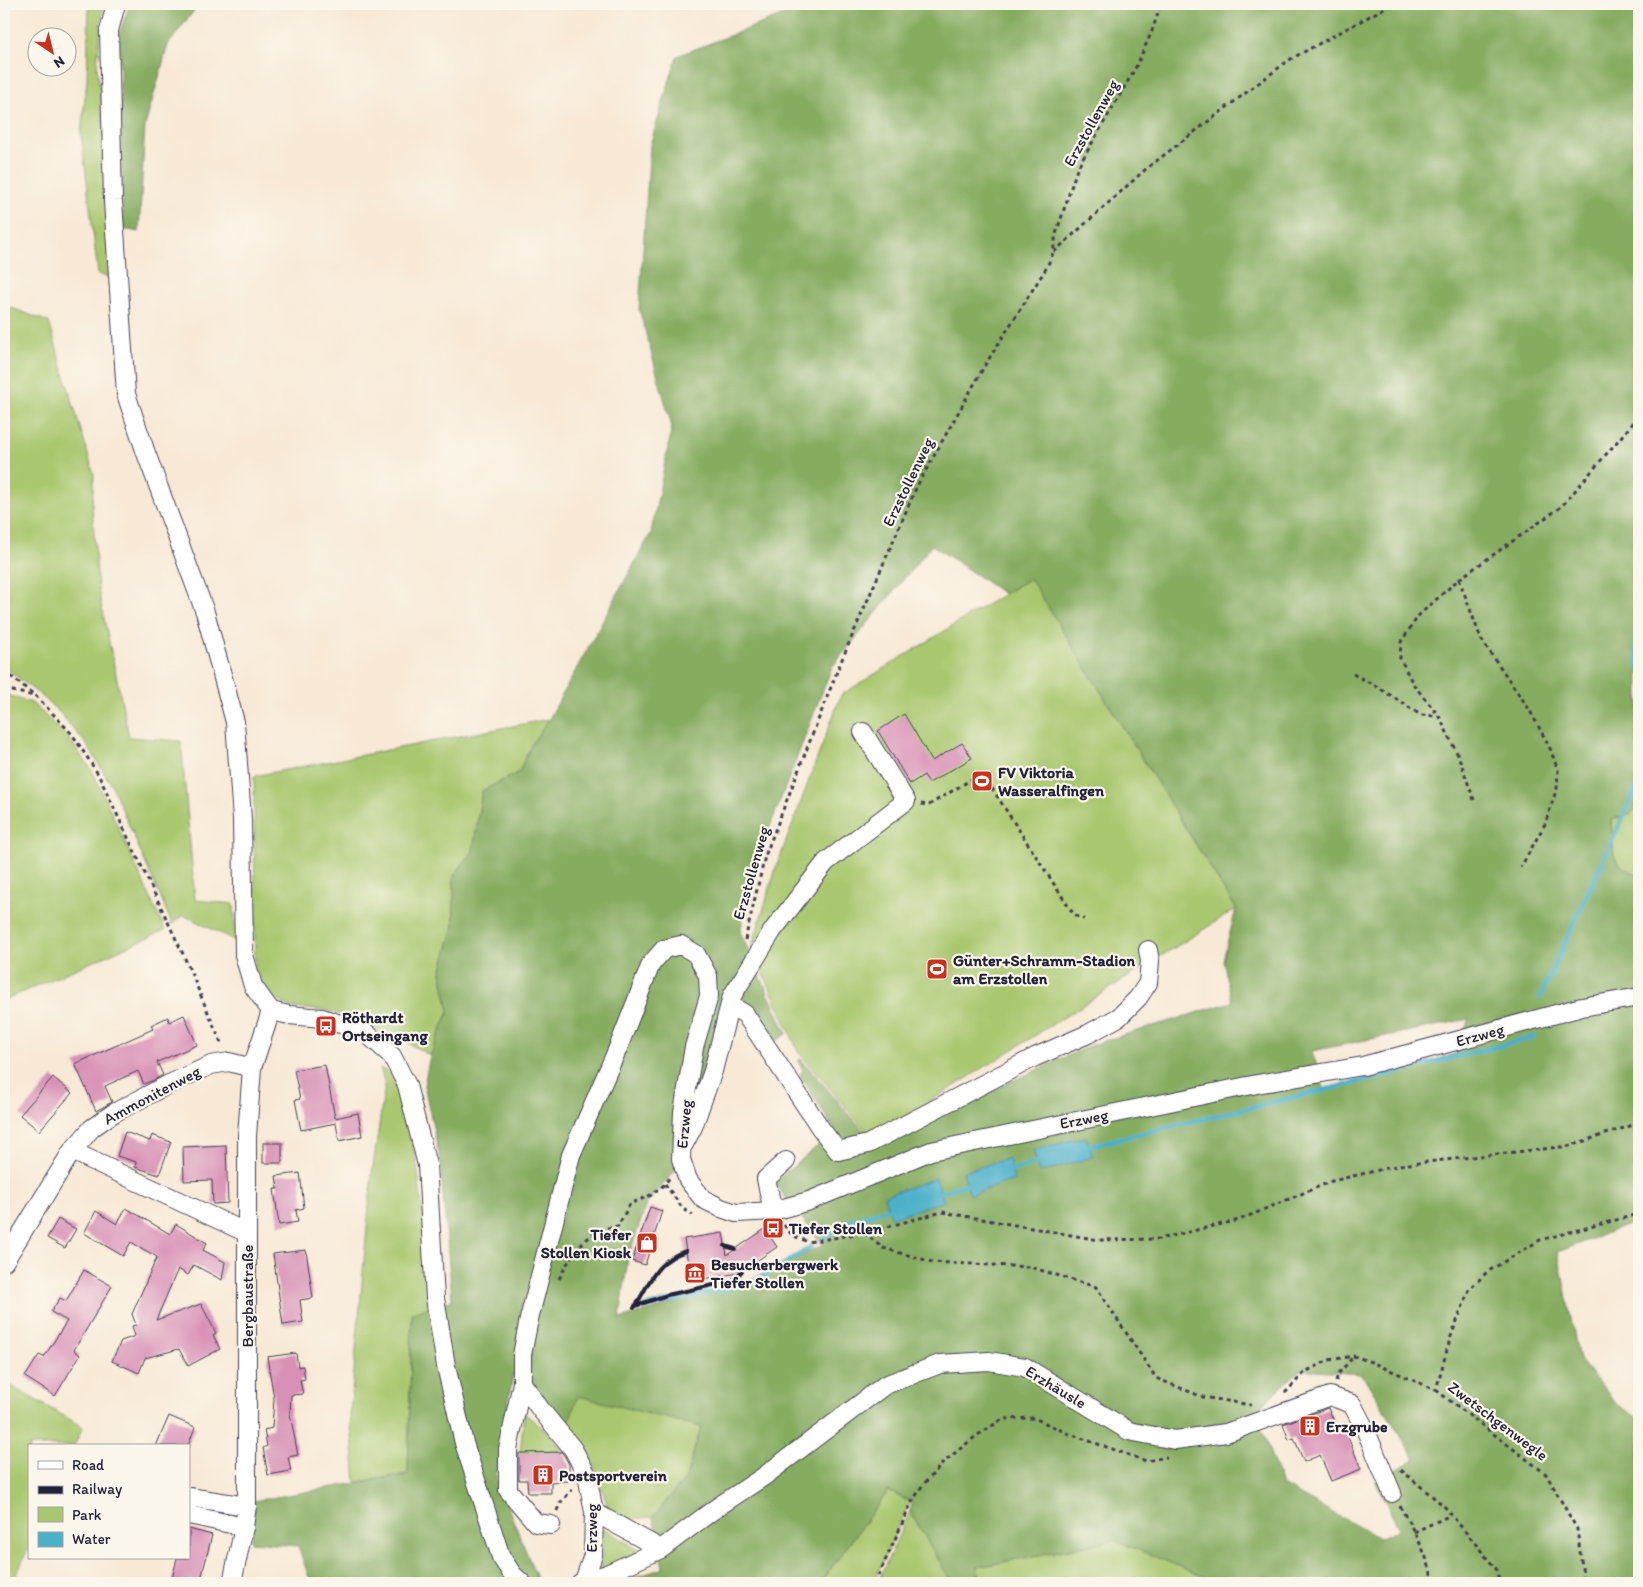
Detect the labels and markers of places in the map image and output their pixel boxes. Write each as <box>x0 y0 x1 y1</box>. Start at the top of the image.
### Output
place label: FV Viktoria Wasseralfingen <box>998 763 1105 801</box>
sports icon: FV Viktoria Wasseralfingen <box>970 769 994 793</box>
place label: Günter+Schramm-Stadion am Erzstollen <box>953 951 1136 988</box>
sports icon: Günter+Schramm-Stadion am Erzstollen <box>925 957 949 981</box>
place label: Röthardt Ortseingang <box>342 1008 428 1046</box>
bus stop icon: Röthardt Ortseingang <box>314 1014 338 1038</box>
bus stop icon: Tiefer Stollen <box>761 1216 785 1240</box>
place label: Tiefer Stollen <box>788 1219 883 1238</box>
place label: Tiefer Stollen Kiosk <box>541 1225 632 1262</box>
shop icon: Tiefer Stollen Kiosk <box>635 1231 659 1255</box>
place label: Besucherbergwerk Tiefer Stollen <box>710 1255 839 1292</box>
museum icon: Besucherbergwerk Tiefer Stollen <box>683 1261 707 1285</box>
building icon: Erzgrube <box>1298 1414 1322 1438</box>
place label: Erzgrube <box>1326 1417 1388 1437</box>
building icon: Postsportverein <box>531 1463 555 1487</box>
place label: Postsportverein <box>559 1466 668 1486</box>

